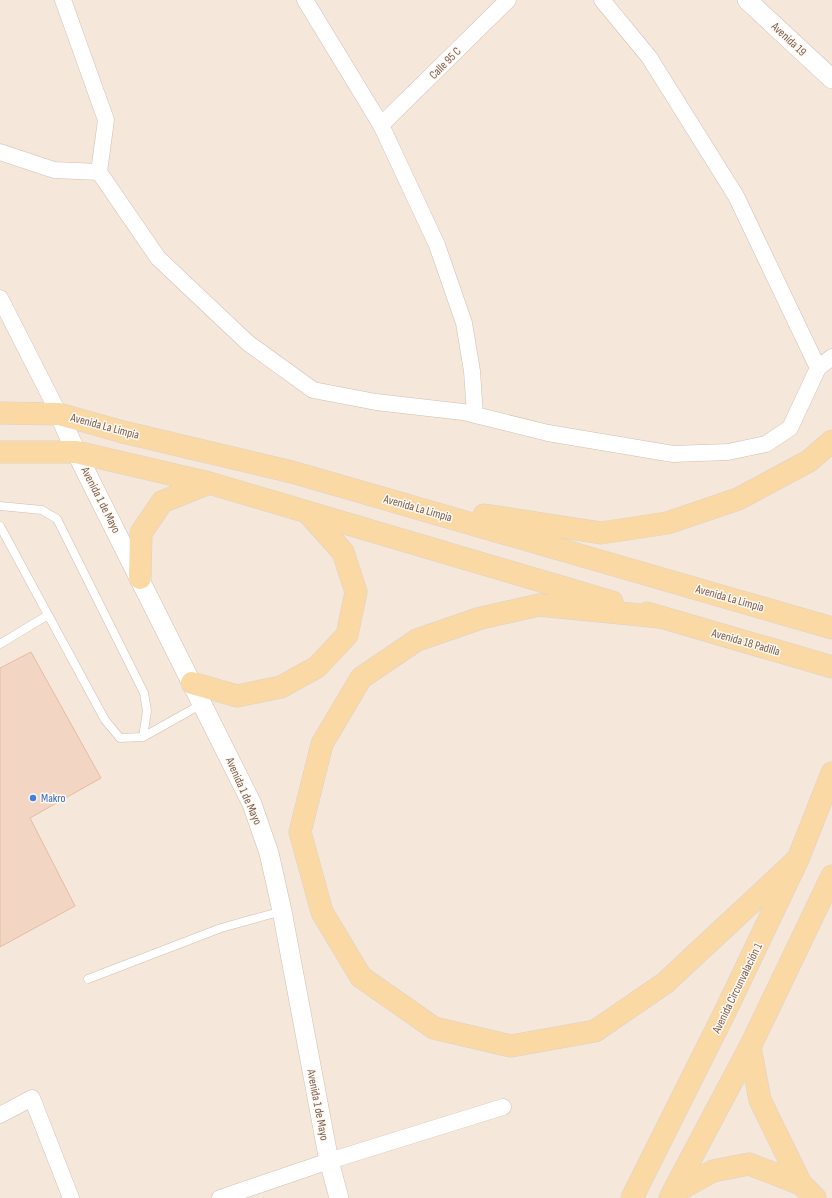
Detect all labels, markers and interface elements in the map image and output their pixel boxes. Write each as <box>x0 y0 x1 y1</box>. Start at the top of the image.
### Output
street label: Avenida 19 <box>767 19 809 59</box>
street label: Calle 95 C <box>426 44 465 83</box>
street label: Avenida La Limpia <box>68 410 141 443</box>
street label: Avenida 1 de Mayo <box>77 464 124 536</box>
street label: Avenida La Limpia <box>381 491 454 525</box>
street label: Avenida La Limpia <box>693 581 766 615</box>
street label: Avenida 18 Padilla <box>709 625 782 660</box>
street label: Avenida 1 de Mayo <box>222 754 265 827</box>
place label: Makro <box>41 791 66 806</box>
marker: Makro <box>28 793 38 803</box>
street label: Avenida Circunvalación 1 <box>709 940 766 1037</box>
street label: Avenida 1 de Mayo <box>303 1067 332 1142</box>

